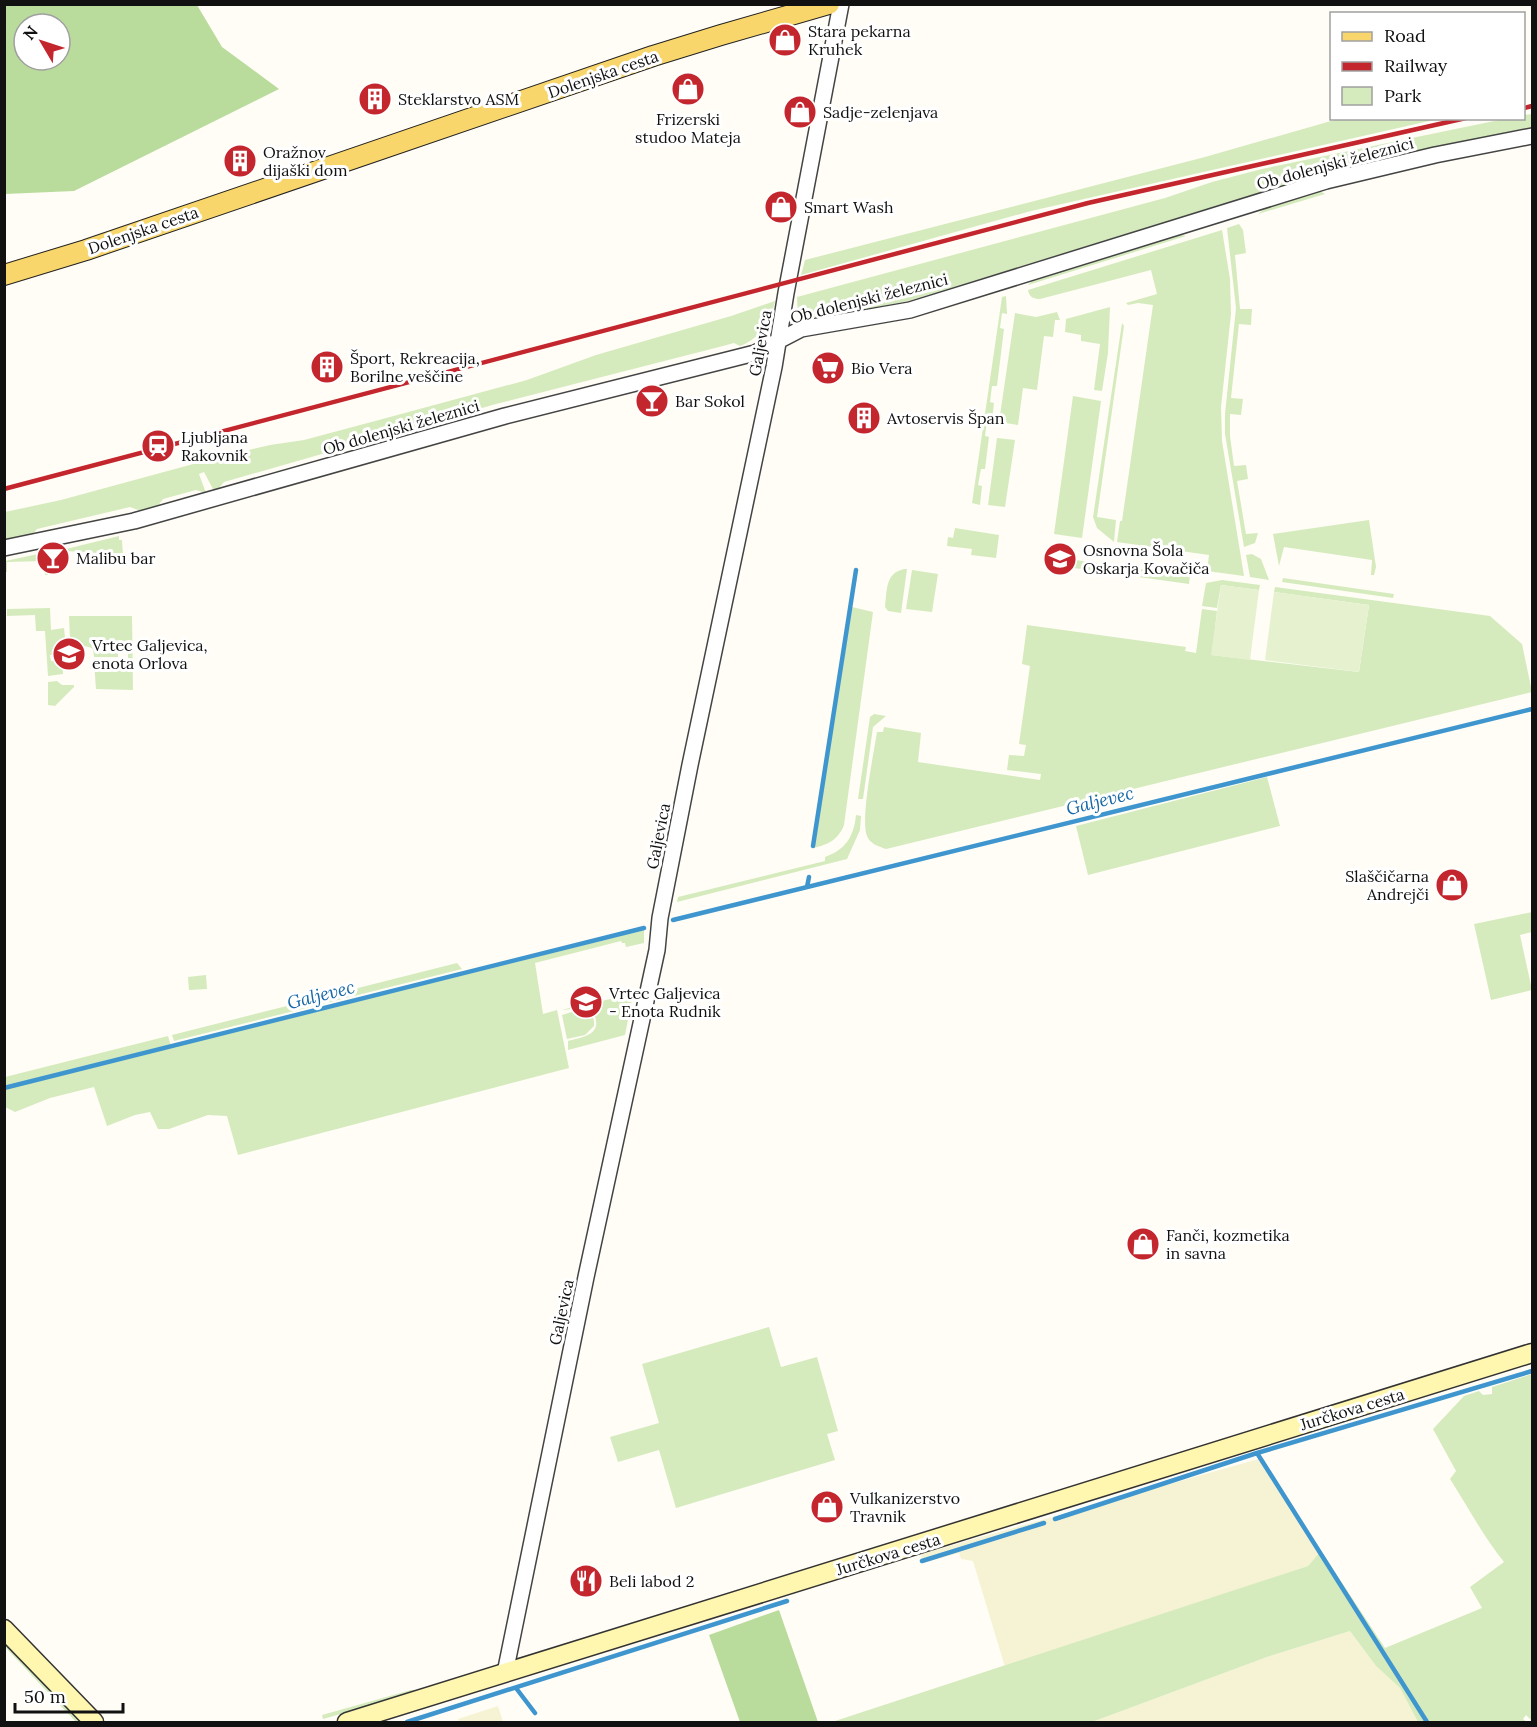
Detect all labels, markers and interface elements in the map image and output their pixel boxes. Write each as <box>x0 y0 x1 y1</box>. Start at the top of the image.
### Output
north arrow <box>12 12 72 72</box>
legend <box>1330 12 1525 120</box>
text: N <box>19 21 42 44</box>
place label: Stara pekarna Kruhek <box>808 21 911 59</box>
shop icon: Stara pekarna Kruhek <box>767 22 803 58</box>
text: Road <box>1384 24 1426 47</box>
street label: Dolenjska cesta <box>545 46 661 102</box>
text: Railway <box>1384 54 1448 77</box>
shop icon: Frizerski studoo Mateja <box>670 71 706 107</box>
building icon: Steklarstvo ASM <box>357 81 393 117</box>
text: Park <box>1384 84 1422 107</box>
place label: Steklarstvo ASM <box>398 89 520 109</box>
shop icon: Sadje-zelenjava <box>782 94 818 130</box>
place label: Sadje-zelenjava <box>823 102 938 122</box>
place label: Frizerski studoo Mateja <box>635 109 741 147</box>
street label: Ob dolenjski železnici <box>1254 132 1416 194</box>
place label: Oražnov dijaški dom <box>263 142 347 180</box>
building icon: Oražnov dijaški dom <box>222 143 258 179</box>
shop icon: Smart Wash <box>763 189 799 225</box>
place label: Smart Wash <box>804 197 894 217</box>
street label: Dolenjska cesta <box>85 202 201 258</box>
street label: Ob dolenjski železnici <box>788 269 950 327</box>
street label: Galjevica <box>744 308 776 378</box>
place label: Šport, Rekreacija, Borilne veščine <box>350 348 480 386</box>
building icon: Šport, Rekreacija, Borilne veščine <box>309 349 345 385</box>
supermarket icon: Bio Vera <box>810 350 846 386</box>
place label: Bio Vera <box>851 358 912 378</box>
bar icon: Bar Sokol <box>634 383 670 419</box>
place label: Bar Sokol <box>675 391 745 411</box>
street label: Ob dolenjski železnici <box>320 395 482 459</box>
building icon: Avtoservis Špan <box>846 400 882 436</box>
place label: Avtoservis Špan <box>886 408 1005 428</box>
place label: Ljubljana Rakovnik <box>181 427 248 465</box>
station icon: Ljubljana Rakovnik <box>140 428 176 464</box>
bar icon: Malibu bar <box>35 540 71 576</box>
place label: Osnovna Šola Oskarja Kovačiča <box>1083 540 1209 578</box>
school or university icon: Osnovna Šola Oskarja Kovačiča <box>1042 541 1078 577</box>
place label: Malibu bar <box>76 548 155 568</box>
place label: Vrtec Galjevica, enota Orlova <box>91 635 208 673</box>
school or university icon: Vrtec Galjevica, enota Orlova <box>51 636 87 672</box>
water label: Galjevec <box>1064 781 1136 820</box>
street label: Galjevica <box>642 801 674 871</box>
place label: Slaščičarna Andrejči <box>1345 866 1429 904</box>
shop icon: Slaščičarna Andrejči <box>1434 867 1470 903</box>
water label: Galjevec <box>285 975 357 1014</box>
place label: Vrtec Galjevica - Enota Rudnik <box>608 983 721 1021</box>
school or university icon: Vrtec Galjevica - Enota Rudnik <box>568 984 604 1020</box>
place label: Fanči, kozmetika in savna <box>1166 1225 1290 1263</box>
shop icon: Fanči, kozmetika in savna <box>1125 1226 1161 1262</box>
street label: Galjevica <box>544 1277 578 1347</box>
street label: Jurčkova cesta <box>1297 1384 1407 1435</box>
place label: Vulkanizerstvo Travnik <box>849 1488 960 1526</box>
shop icon: Vulkanizerstvo Travnik <box>809 1489 845 1525</box>
street label: Jurčkova cesta <box>833 1529 943 1580</box>
restaurant icon: Beli labod 2 <box>568 1563 604 1599</box>
place label: Beli labod 2 <box>609 1571 694 1591</box>
scale bar <box>15 1676 123 1714</box>
text: 50 m <box>24 1685 66 1708</box>

